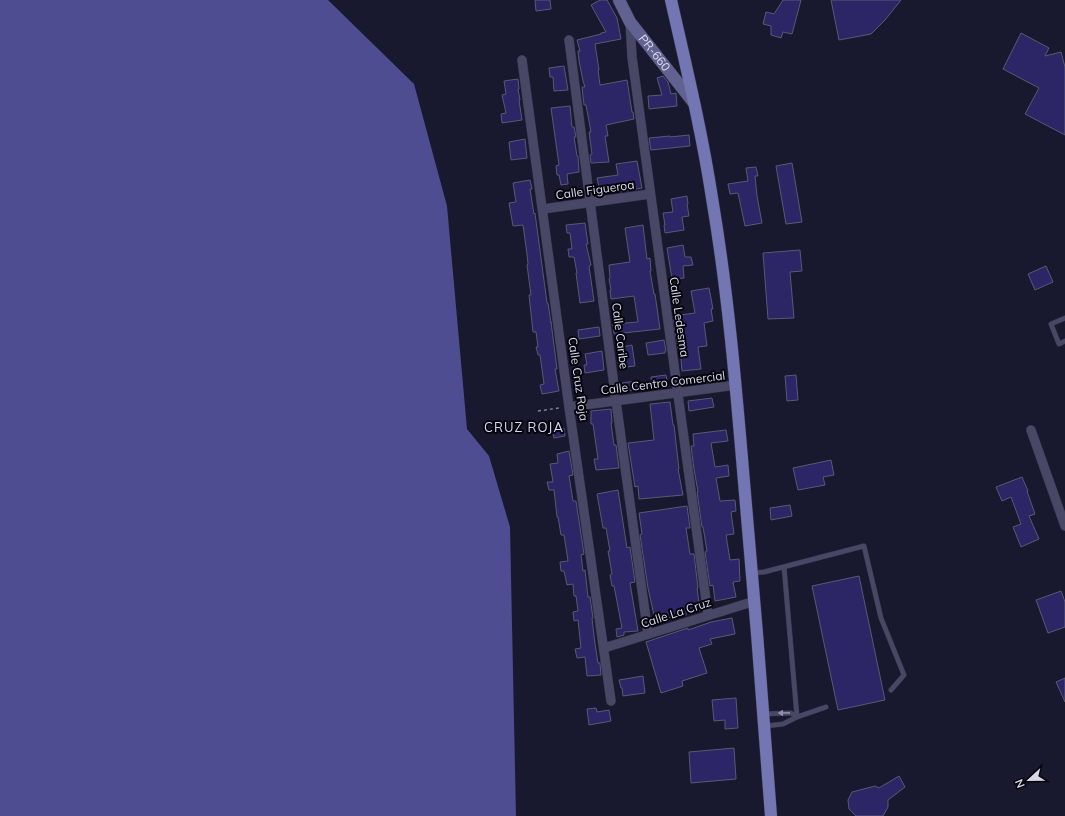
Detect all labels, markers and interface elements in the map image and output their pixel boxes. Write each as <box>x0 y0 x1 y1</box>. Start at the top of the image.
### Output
street label: PR-660 <box>636 31 674 74</box>
street label: Calle Figueroa <box>555 177 635 202</box>
street label: Calle Ledesma <box>666 276 693 358</box>
street label: Calle Caribe <box>609 302 632 370</box>
street label: Calle Cruz Roja <box>565 336 592 422</box>
street label: Calle Centro Comercial <box>600 367 726 398</box>
district label: CRUZ ROJA <box>484 419 564 435</box>
street label: Calle La Cruz <box>639 594 713 631</box>
one-way arrow <box>777 710 790 716</box>
north arrow <box>1009 760 1049 800</box>
text: N <box>1012 777 1028 790</box>

